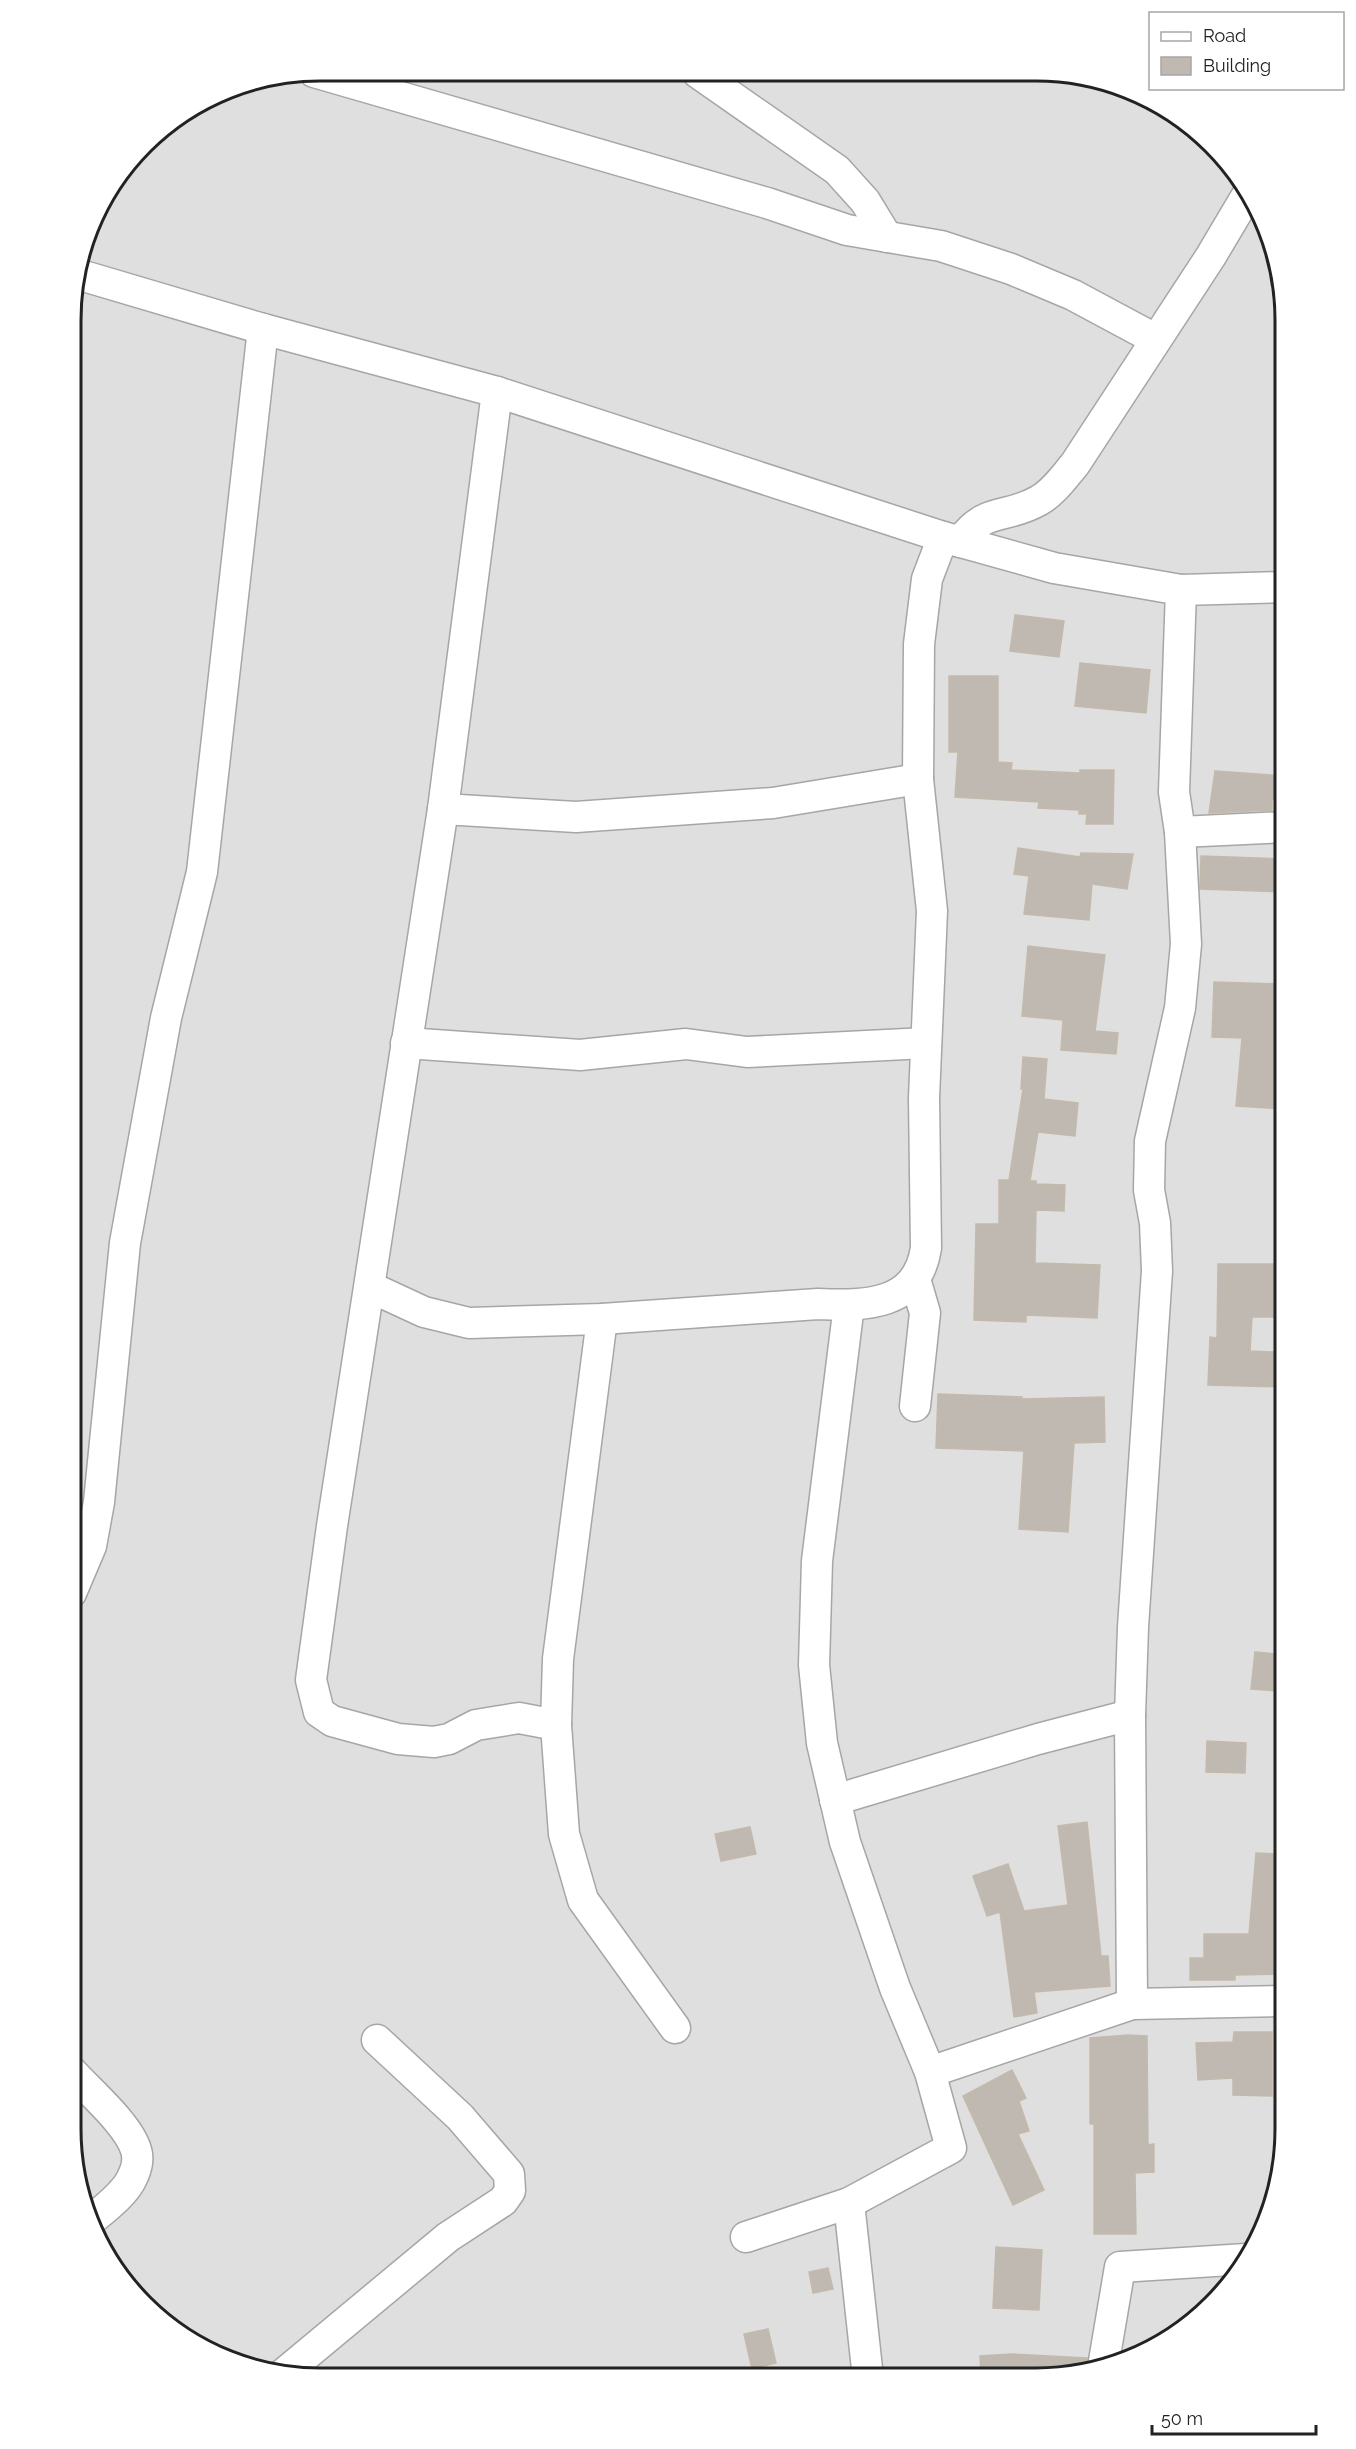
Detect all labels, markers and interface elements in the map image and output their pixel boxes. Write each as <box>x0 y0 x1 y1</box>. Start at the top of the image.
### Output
legend <box>1149 12 1344 90</box>
text: Road <box>1203 25 1246 46</box>
text: Building <box>1203 55 1271 76</box>
scale bar <box>1152 2398 1316 2436</box>
text: 50 m <box>1161 2408 1203 2429</box>

